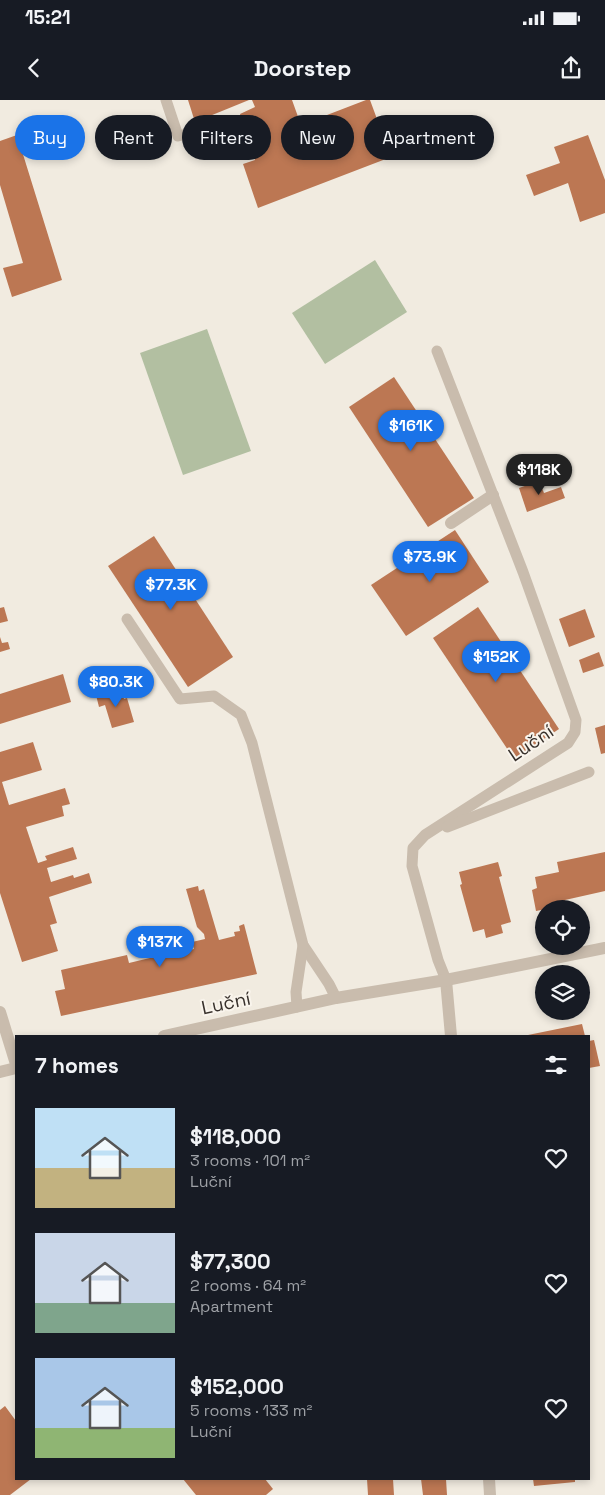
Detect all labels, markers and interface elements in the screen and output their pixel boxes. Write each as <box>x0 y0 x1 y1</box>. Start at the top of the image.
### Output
text: 15:21 <box>25 5 71 30</box>
icon: back <box>20 54 48 82</box>
text: Doorstep <box>254 54 351 82</box>
icon: share <box>557 54 585 82</box>
chip: Buy <box>15 115 85 160</box>
chip: Rent <box>95 115 172 160</box>
chip: Filters <box>182 115 271 160</box>
chip: New <box>281 115 354 160</box>
chip: Apartment <box>364 115 494 160</box>
pin: $161K <box>376 410 446 452</box>
text: $161K <box>389 415 433 436</box>
pin: $118K <box>504 454 574 496</box>
text: $118K <box>517 459 561 480</box>
pin: $73.9K <box>389 540 471 583</box>
text: $73.9K <box>404 546 456 567</box>
pin: $77.3K <box>130 568 212 611</box>
text: $77.3K <box>146 574 196 595</box>
pin: $152K <box>461 640 531 683</box>
text: $152K <box>473 646 519 667</box>
pin: $80.3K <box>75 666 157 708</box>
text: $80.3K <box>89 671 143 692</box>
street label: Luční <box>503 719 559 767</box>
map controls <box>535 900 590 1020</box>
button: locate <box>535 900 590 955</box>
pin: $137K <box>125 926 195 968</box>
text: $137K <box>137 931 183 952</box>
button: layers <box>535 965 590 1020</box>
street label: Luční <box>199 986 253 1020</box>
icon: filters <box>542 1051 570 1079</box>
text: 7 homes <box>35 1052 119 1079</box>
text: $118,000 <box>190 1123 281 1150</box>
icon: home <box>75 1128 135 1188</box>
icon: heart <box>542 1144 570 1172</box>
text: 3 rooms · 101 m² <box>190 1150 310 1171</box>
text: Luční <box>190 1171 232 1192</box>
text: $77,300 <box>190 1248 271 1275</box>
icon: home <box>75 1253 135 1313</box>
icon: heart <box>542 1269 570 1297</box>
text: 2 rooms · 64 m² <box>190 1275 306 1296</box>
text: Apartment <box>190 1296 273 1317</box>
text: $152,000 <box>190 1373 284 1400</box>
icon: home <box>75 1378 135 1438</box>
icon: heart <box>542 1394 570 1422</box>
text: 5 rooms · 133 m² <box>190 1400 312 1421</box>
text: Luční <box>190 1421 232 1442</box>

